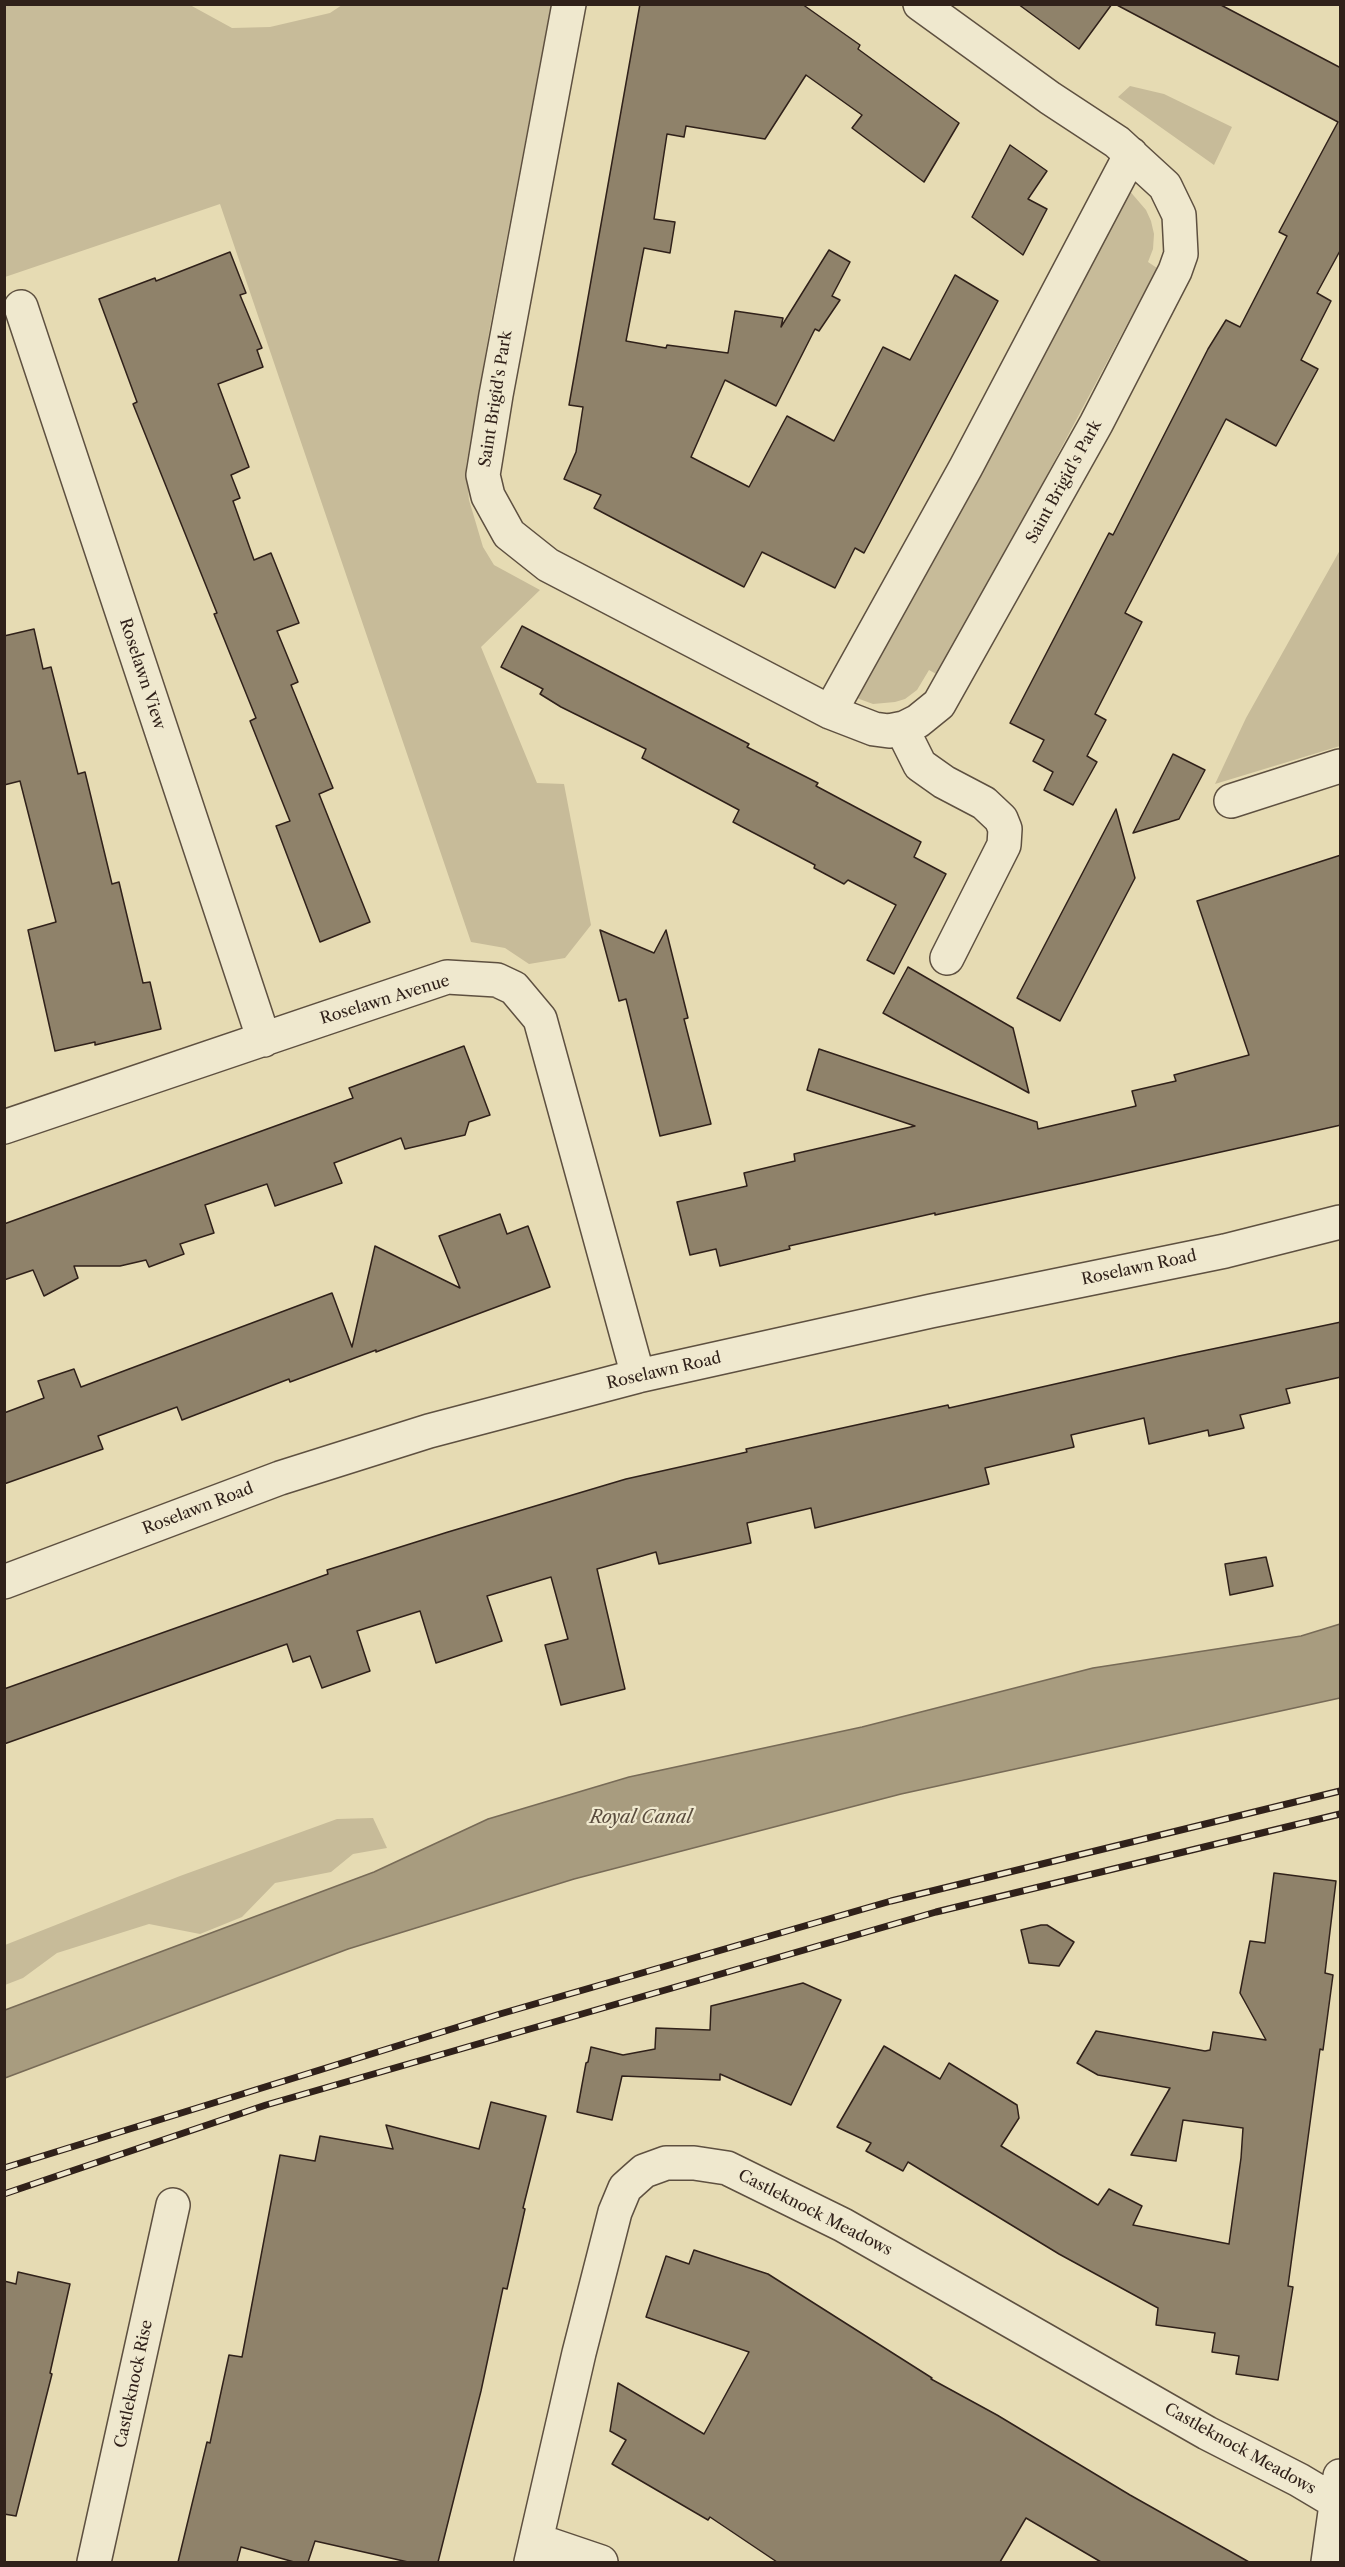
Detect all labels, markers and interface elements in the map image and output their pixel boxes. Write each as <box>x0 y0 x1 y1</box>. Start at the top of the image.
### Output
street label: Saint Brigid's Park <box>476 329 516 469</box>
street label: Saint Brigid's Park <box>1022 417 1106 547</box>
street label: Roselawn View <box>115 616 169 732</box>
street label: Roselawn Avenue <box>318 971 452 1029</box>
street label: Roselawn Road <box>1080 1246 1198 1290</box>
street label: Roselawn Road <box>605 1348 723 1394</box>
street label: Roselawn Road <box>140 1479 256 1539</box>
water label: Royal Canal <box>590 1807 692 1829</box>
street label: Castleknock Meadows <box>735 2166 895 2260</box>
street label: Castleknock Rise <box>111 2318 157 2450</box>
street label: Castleknock Meadows <box>1161 2399 1319 2499</box>

